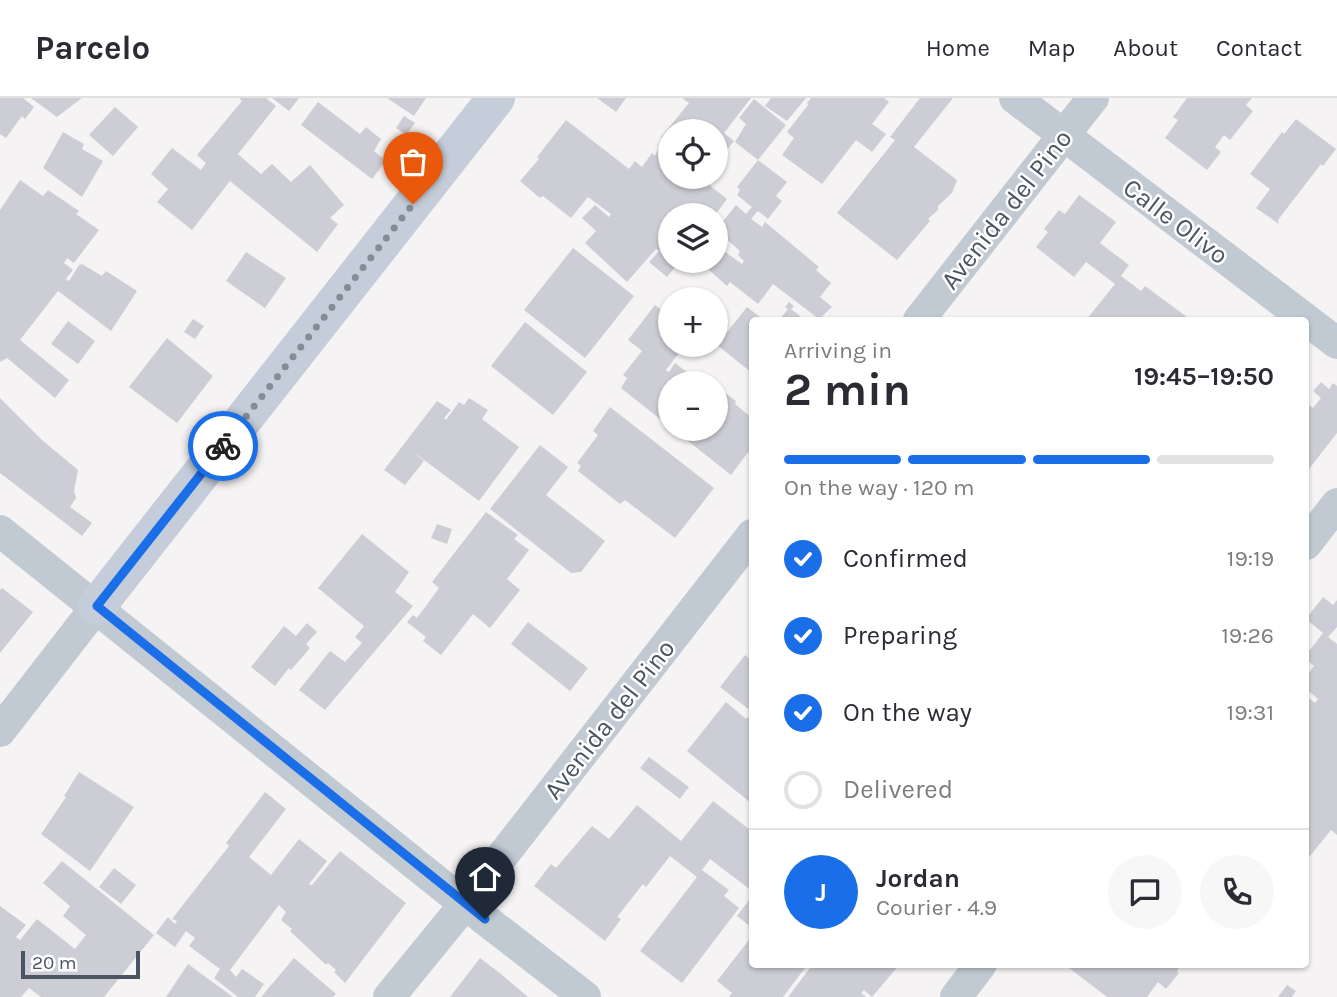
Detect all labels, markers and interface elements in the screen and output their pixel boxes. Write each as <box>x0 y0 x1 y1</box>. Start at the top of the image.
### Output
text: Parcelo <box>35 29 150 67</box>
text: Home <box>926 34 990 62</box>
text: Map <box>1028 34 1075 62</box>
text: About <box>1113 34 1178 62</box>
text: Contact <box>1216 34 1302 62</box>
map controls <box>658 119 728 441</box>
button: locate <box>658 119 728 189</box>
street label: Avenida del Pino <box>934 123 1078 295</box>
pin <box>383 132 443 204</box>
icon: bag <box>394 143 432 181</box>
street label: Calle Olivo <box>1117 172 1234 271</box>
button: layers <box>658 203 728 273</box>
button: + <box>658 287 728 357</box>
text: Arriving in <box>784 337 892 364</box>
text: 19:45–19:50 <box>1134 361 1274 392</box>
text: 2 min <box>784 363 911 417</box>
button: − <box>658 371 728 441</box>
courier <box>188 411 258 481</box>
icon: bike <box>204 427 242 465</box>
text: On the way · 120 m <box>784 474 975 501</box>
icon: check <box>784 540 822 578</box>
text: Confirmed <box>843 543 968 574</box>
text: 19:19 <box>1227 545 1274 572</box>
icon: check <box>784 617 822 655</box>
text: Preparing <box>843 620 957 651</box>
text: 19:26 <box>1221 622 1274 649</box>
street label: Avenida del Pino <box>537 633 681 805</box>
icon: check <box>784 694 822 732</box>
text: On the way <box>843 697 972 728</box>
text: 19:31 <box>1227 699 1274 726</box>
text: Delivered <box>843 774 953 805</box>
pin <box>455 847 515 919</box>
button: chat <box>1108 855 1182 929</box>
button: phone <box>1200 855 1274 929</box>
icon: home <box>466 858 504 896</box>
text: Jordan <box>876 863 960 894</box>
text: J <box>815 877 827 908</box>
text: Courier · 4.9 <box>876 894 997 921</box>
scale bar <box>21 948 140 980</box>
text: 20 m <box>32 952 77 974</box>

